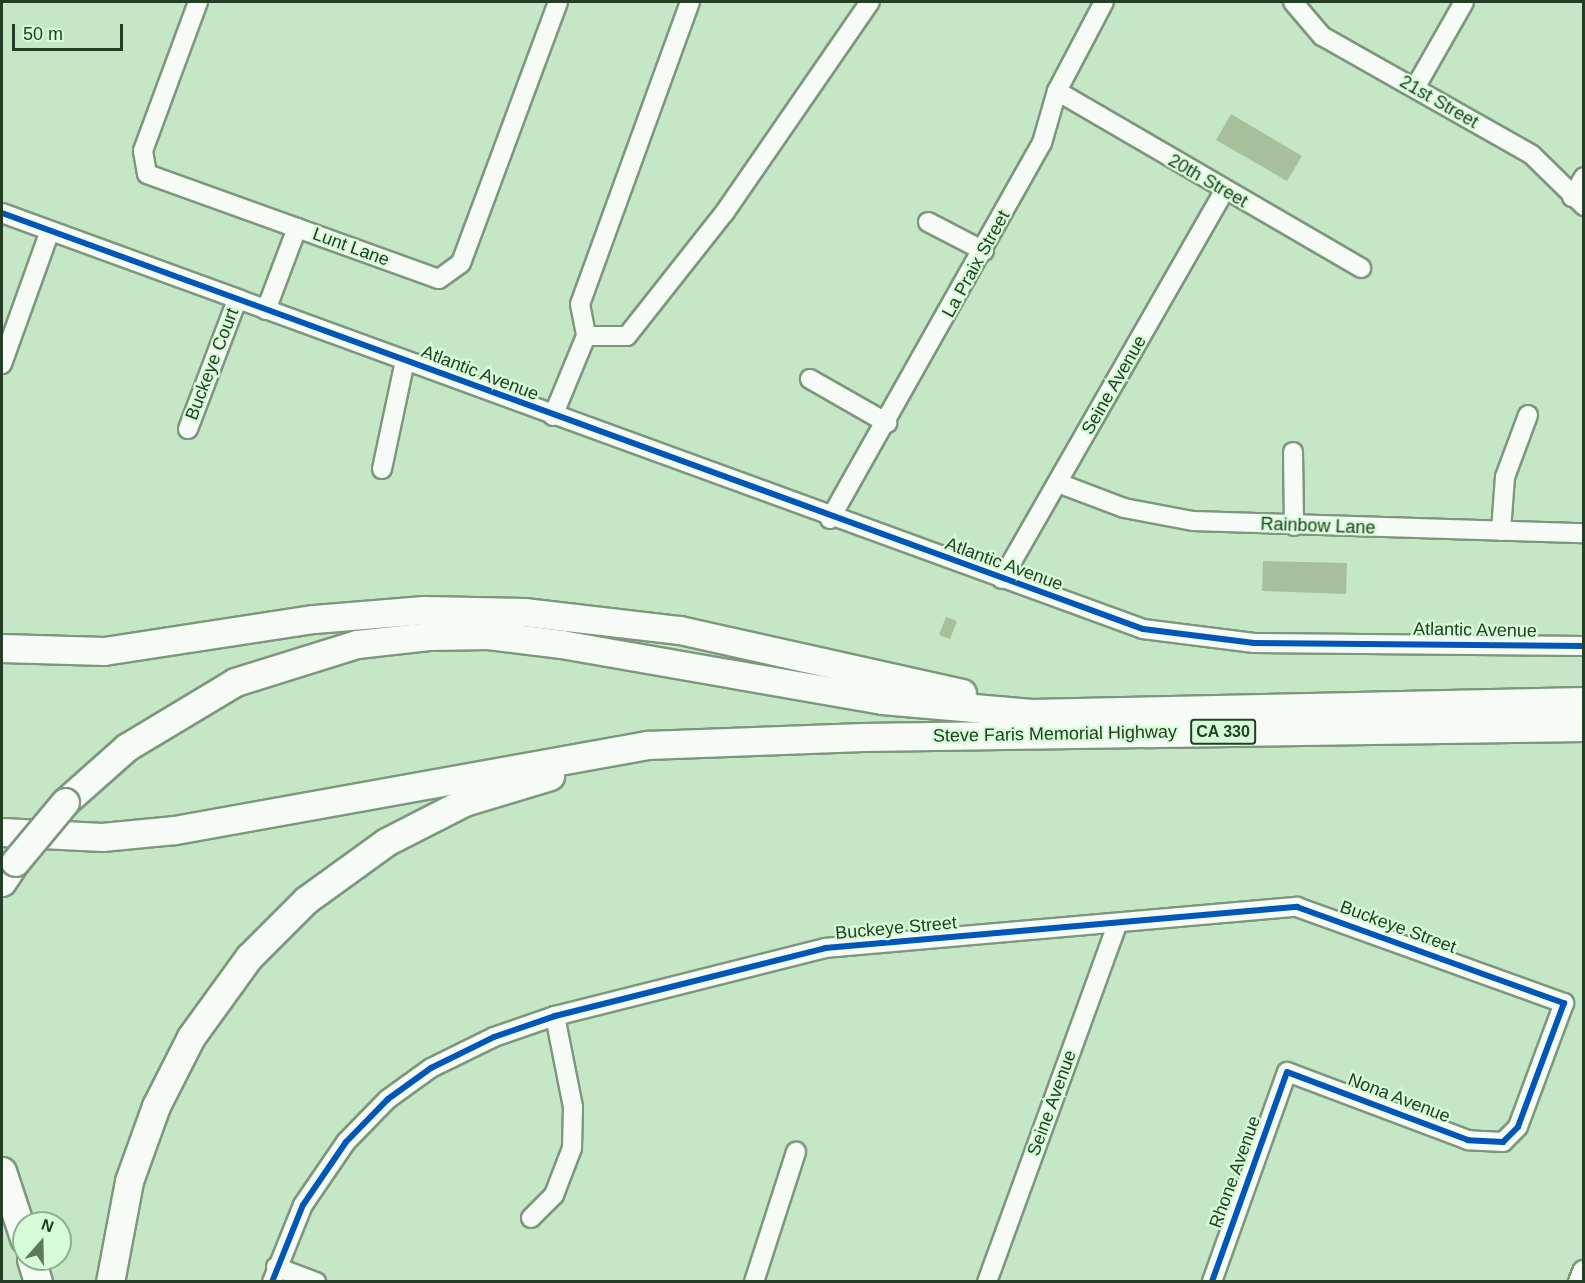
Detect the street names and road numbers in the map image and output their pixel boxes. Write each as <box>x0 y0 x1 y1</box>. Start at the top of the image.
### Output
street label: 21st Street <box>1396 71 1482 133</box>
street label: 20th Street <box>1164 150 1252 212</box>
street label: La Praix Street <box>938 207 1014 321</box>
street label: Lunt Lane <box>310 223 392 271</box>
street label: Buckeye Court <box>181 305 243 423</box>
street label: Seine Avenue <box>1077 331 1151 439</box>
street label: Atlantic Avenue <box>418 341 542 405</box>
street label: Rainbow Lane <box>1260 513 1376 539</box>
street label: Atlantic Avenue <box>942 533 1066 595</box>
street label: Atlantic Avenue <box>1412 618 1538 642</box>
road number: CA 330 <box>1188 719 1258 745</box>
street label: Steve Faris Memorial Highway <box>933 721 1177 747</box>
street label: Buckeye Street <box>1337 896 1459 958</box>
street label: Buckeye Street <box>834 912 958 944</box>
street label: Seine Avenue <box>1023 1047 1081 1159</box>
street label: Nona Avenue <box>1344 1068 1454 1128</box>
street label: Rhone Avenue <box>1205 1113 1265 1231</box>

